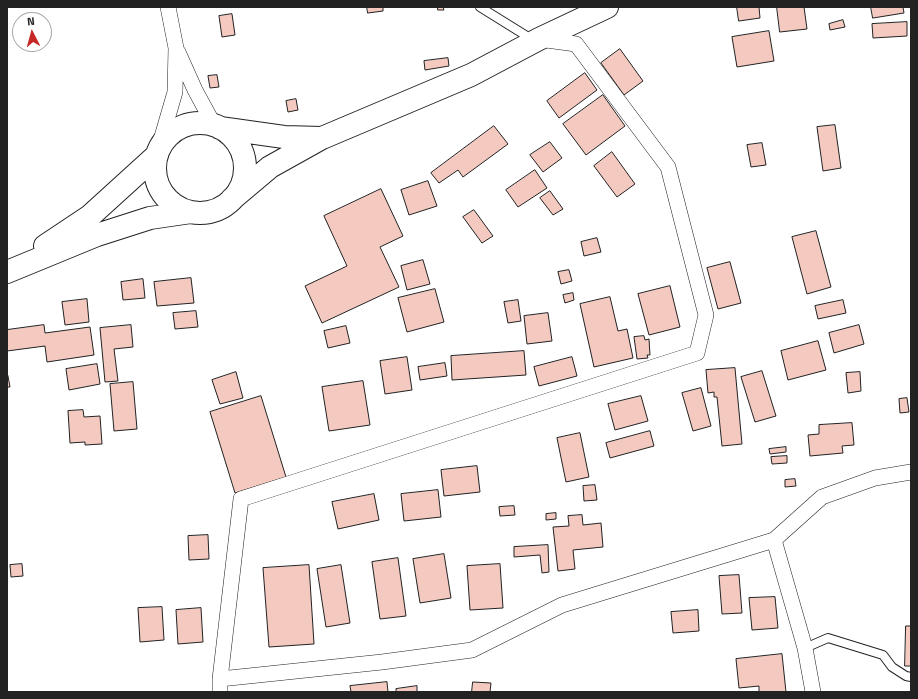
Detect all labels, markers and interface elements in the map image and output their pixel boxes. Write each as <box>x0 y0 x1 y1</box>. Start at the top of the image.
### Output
north arrow <box>12 12 52 52</box>
text: N <box>26 13 35 29</box>

